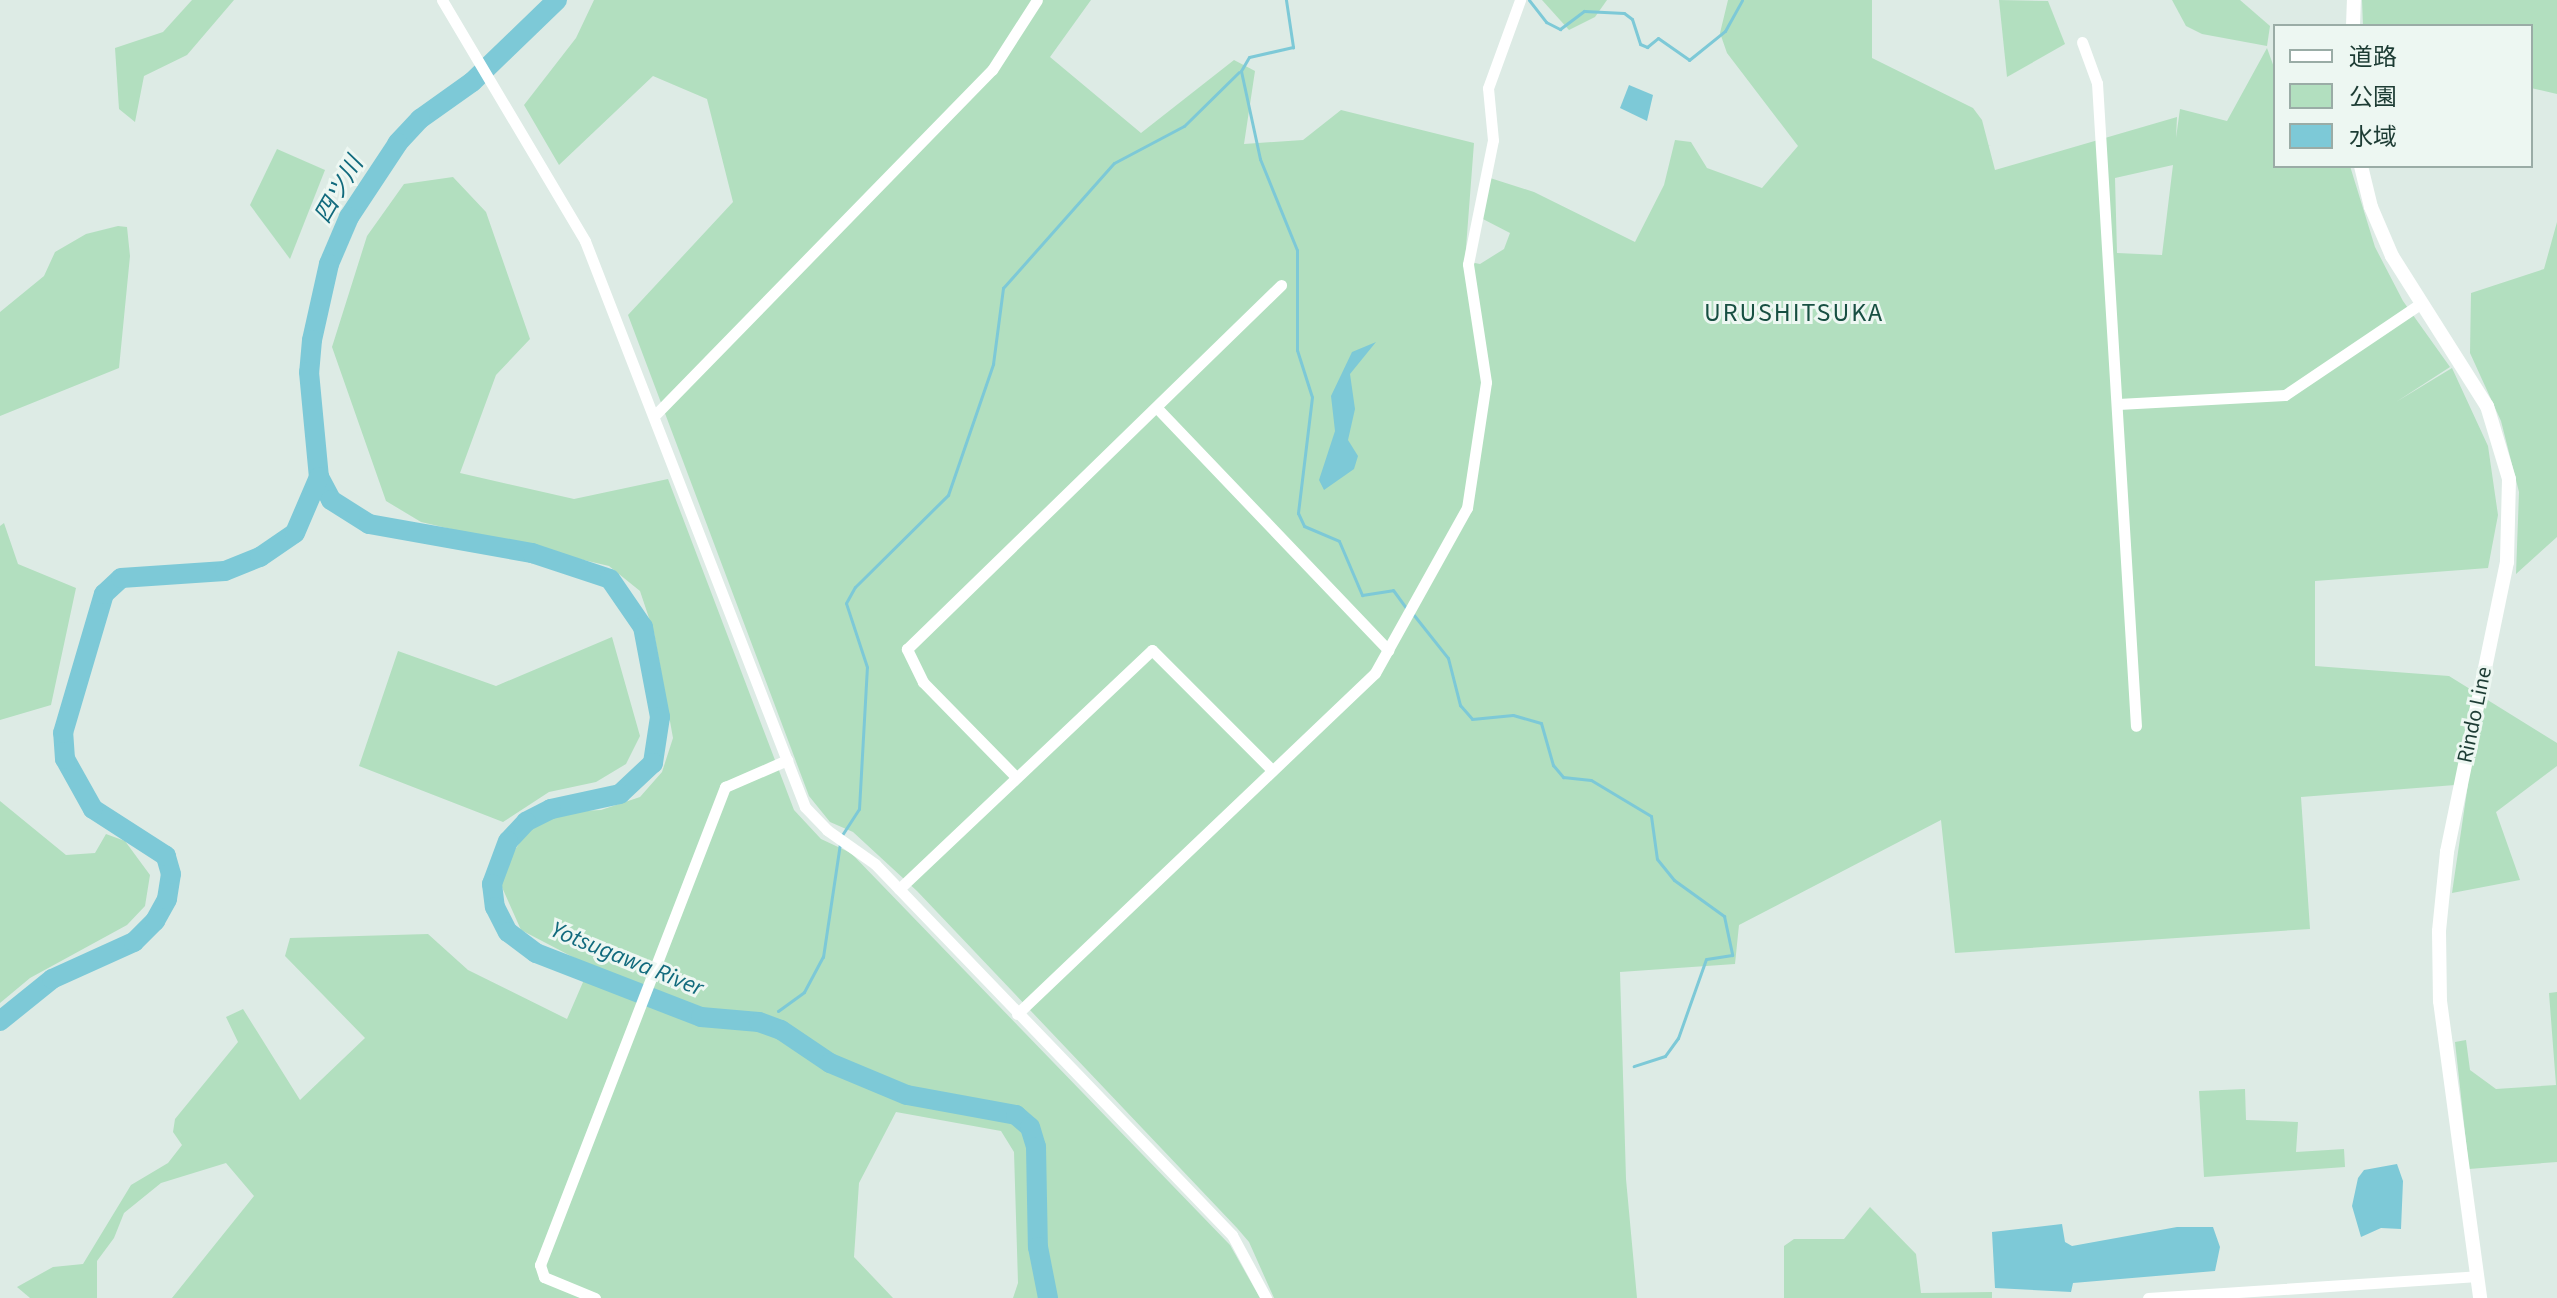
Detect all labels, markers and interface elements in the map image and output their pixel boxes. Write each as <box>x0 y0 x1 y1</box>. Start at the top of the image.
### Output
legend <box>2273 24 2533 168</box>
text: 道路 <box>2349 40 2397 75</box>
text: 公園 <box>2349 80 2397 115</box>
text: 水域 <box>2349 120 2397 155</box>
water label: 四ツ川 <box>309 152 369 228</box>
district label: URUSHITSUKA <box>1704 297 1884 329</box>
street label: Rindo Line <box>2452 665 2498 765</box>
water label: Yotsugawa River <box>546 915 708 1003</box>

